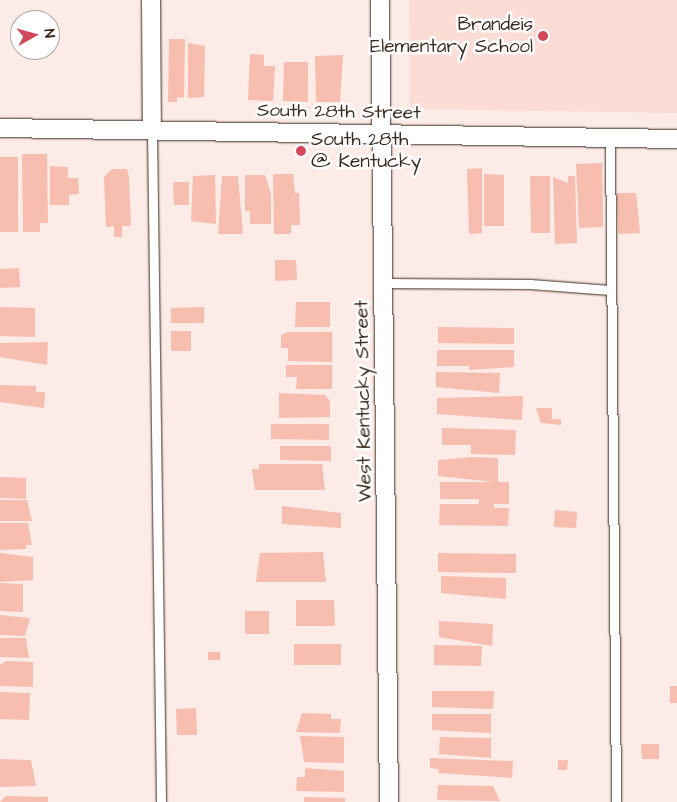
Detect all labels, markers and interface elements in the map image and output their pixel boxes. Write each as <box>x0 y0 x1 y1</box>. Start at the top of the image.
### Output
north arrow <box>10 10 60 60</box>
place label: Brandeis Elementary School <box>370 14 533 58</box>
text: N <box>38 28 59 39</box>
marker: Brandeis Elementary School <box>537 30 549 42</box>
street label: South 28th Street <box>257 99 421 125</box>
place label: South 28th @ Kentucky <box>311 129 421 173</box>
marker: South 28th @ Kentucky <box>295 145 307 157</box>
street label: West Kentucky Street <box>351 300 377 502</box>

